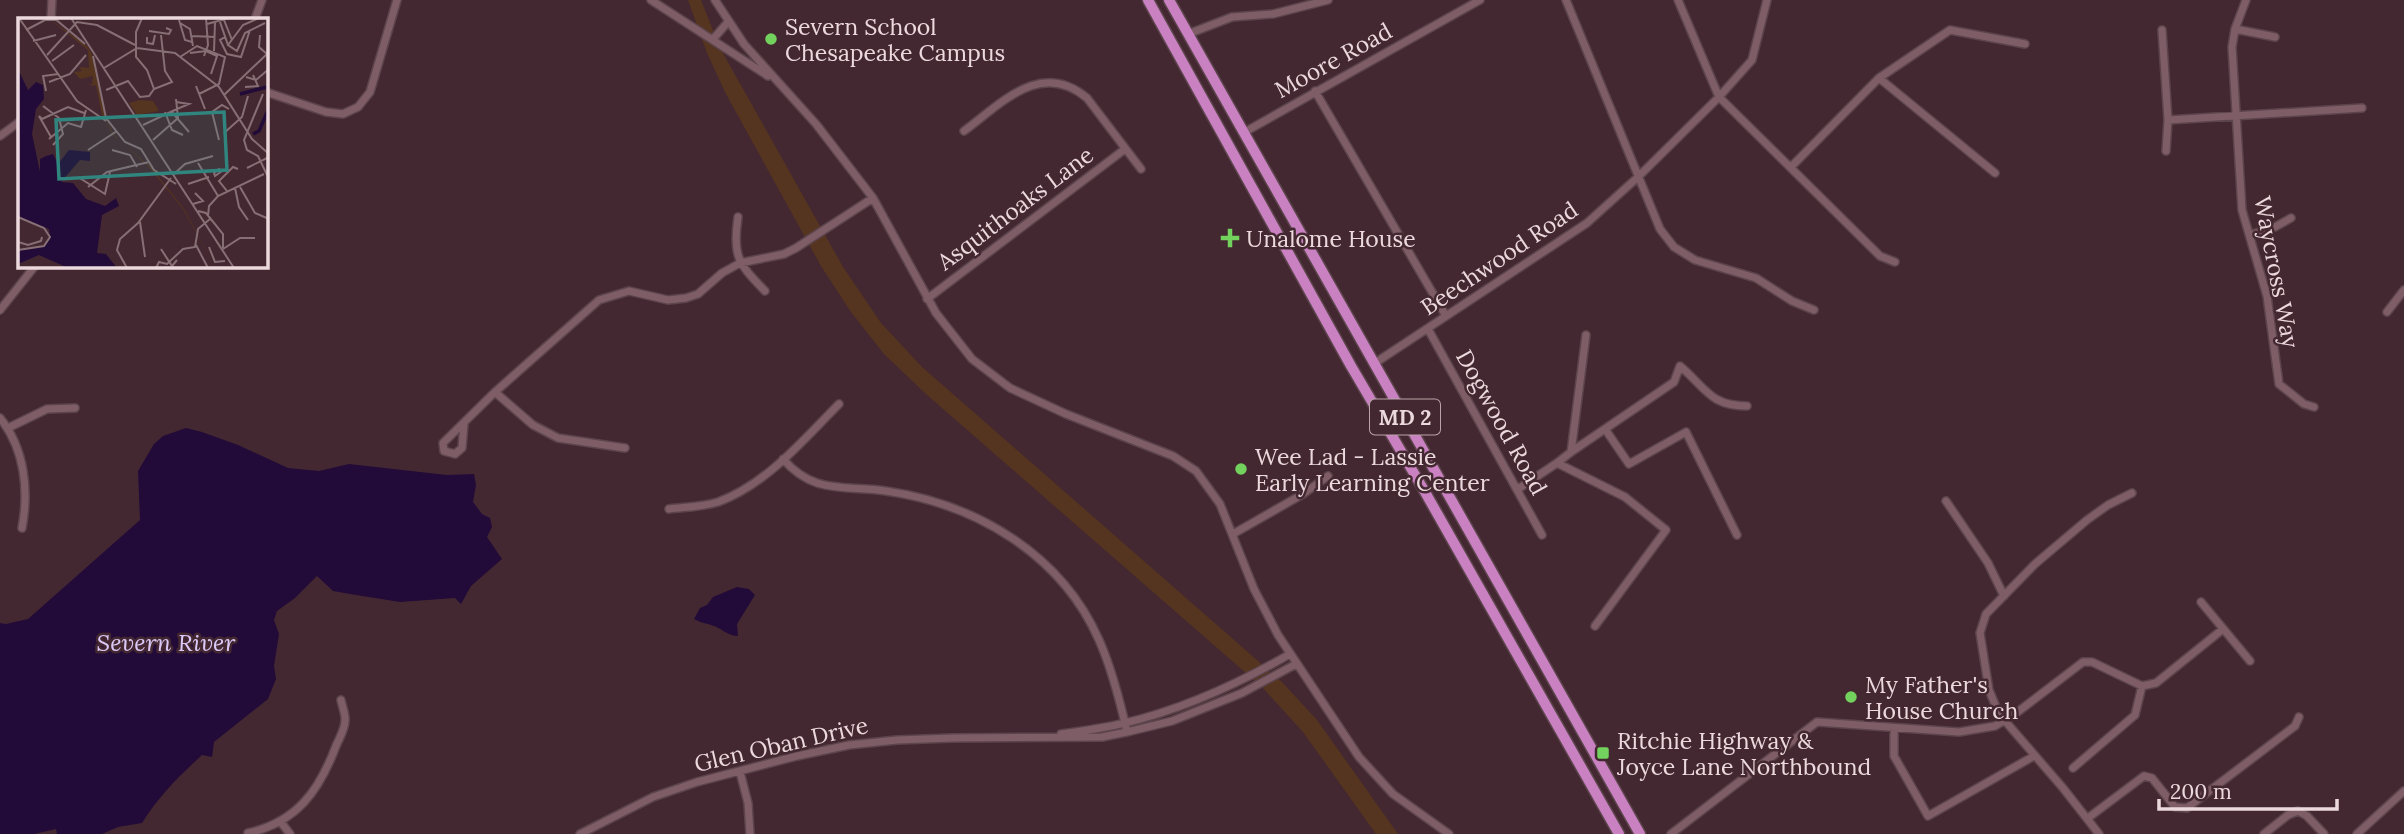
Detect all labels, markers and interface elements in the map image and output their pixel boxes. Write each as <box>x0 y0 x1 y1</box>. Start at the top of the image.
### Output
place label: Severn School Chesapeake Campus <box>785 12 1005 67</box>
street label: Moore Road <box>1269 16 1397 104</box>
inset map <box>18 18 268 268</box>
marker: Severn School Chesapeake Campus <box>763 31 779 47</box>
street label: Asquithoaks Lane <box>930 140 1099 277</box>
street label: Waycross Way <box>2248 194 2306 351</box>
street label: Beechwood Road <box>1415 195 1583 321</box>
place label: Unalome House <box>1246 224 1416 253</box>
marker: Unalome House <box>1220 228 1240 248</box>
street label: Dogwood Road <box>1450 344 1554 500</box>
road number: MD 2 <box>1370 400 1440 434</box>
place label: Wee Lad - Lassie Early Learning Center <box>1255 442 1490 497</box>
marker: Wee Lad - Lassie Early Learning Center <box>1233 461 1249 477</box>
water label: Severn River <box>97 627 236 658</box>
place label: My Father's House Church <box>1865 670 2018 725</box>
marker: My Father's House Church <box>1843 689 1859 705</box>
street label: Glen Oban Drive <box>691 710 871 778</box>
place label: Ritchie Highway & Joyce Lane Northbound <box>1616 726 1872 781</box>
marker: Ritchie Highway & Joyce Lane Northbound <box>1595 745 1611 761</box>
scale bar <box>2159 768 2338 812</box>
text: 200 m <box>2170 778 2232 805</box>

